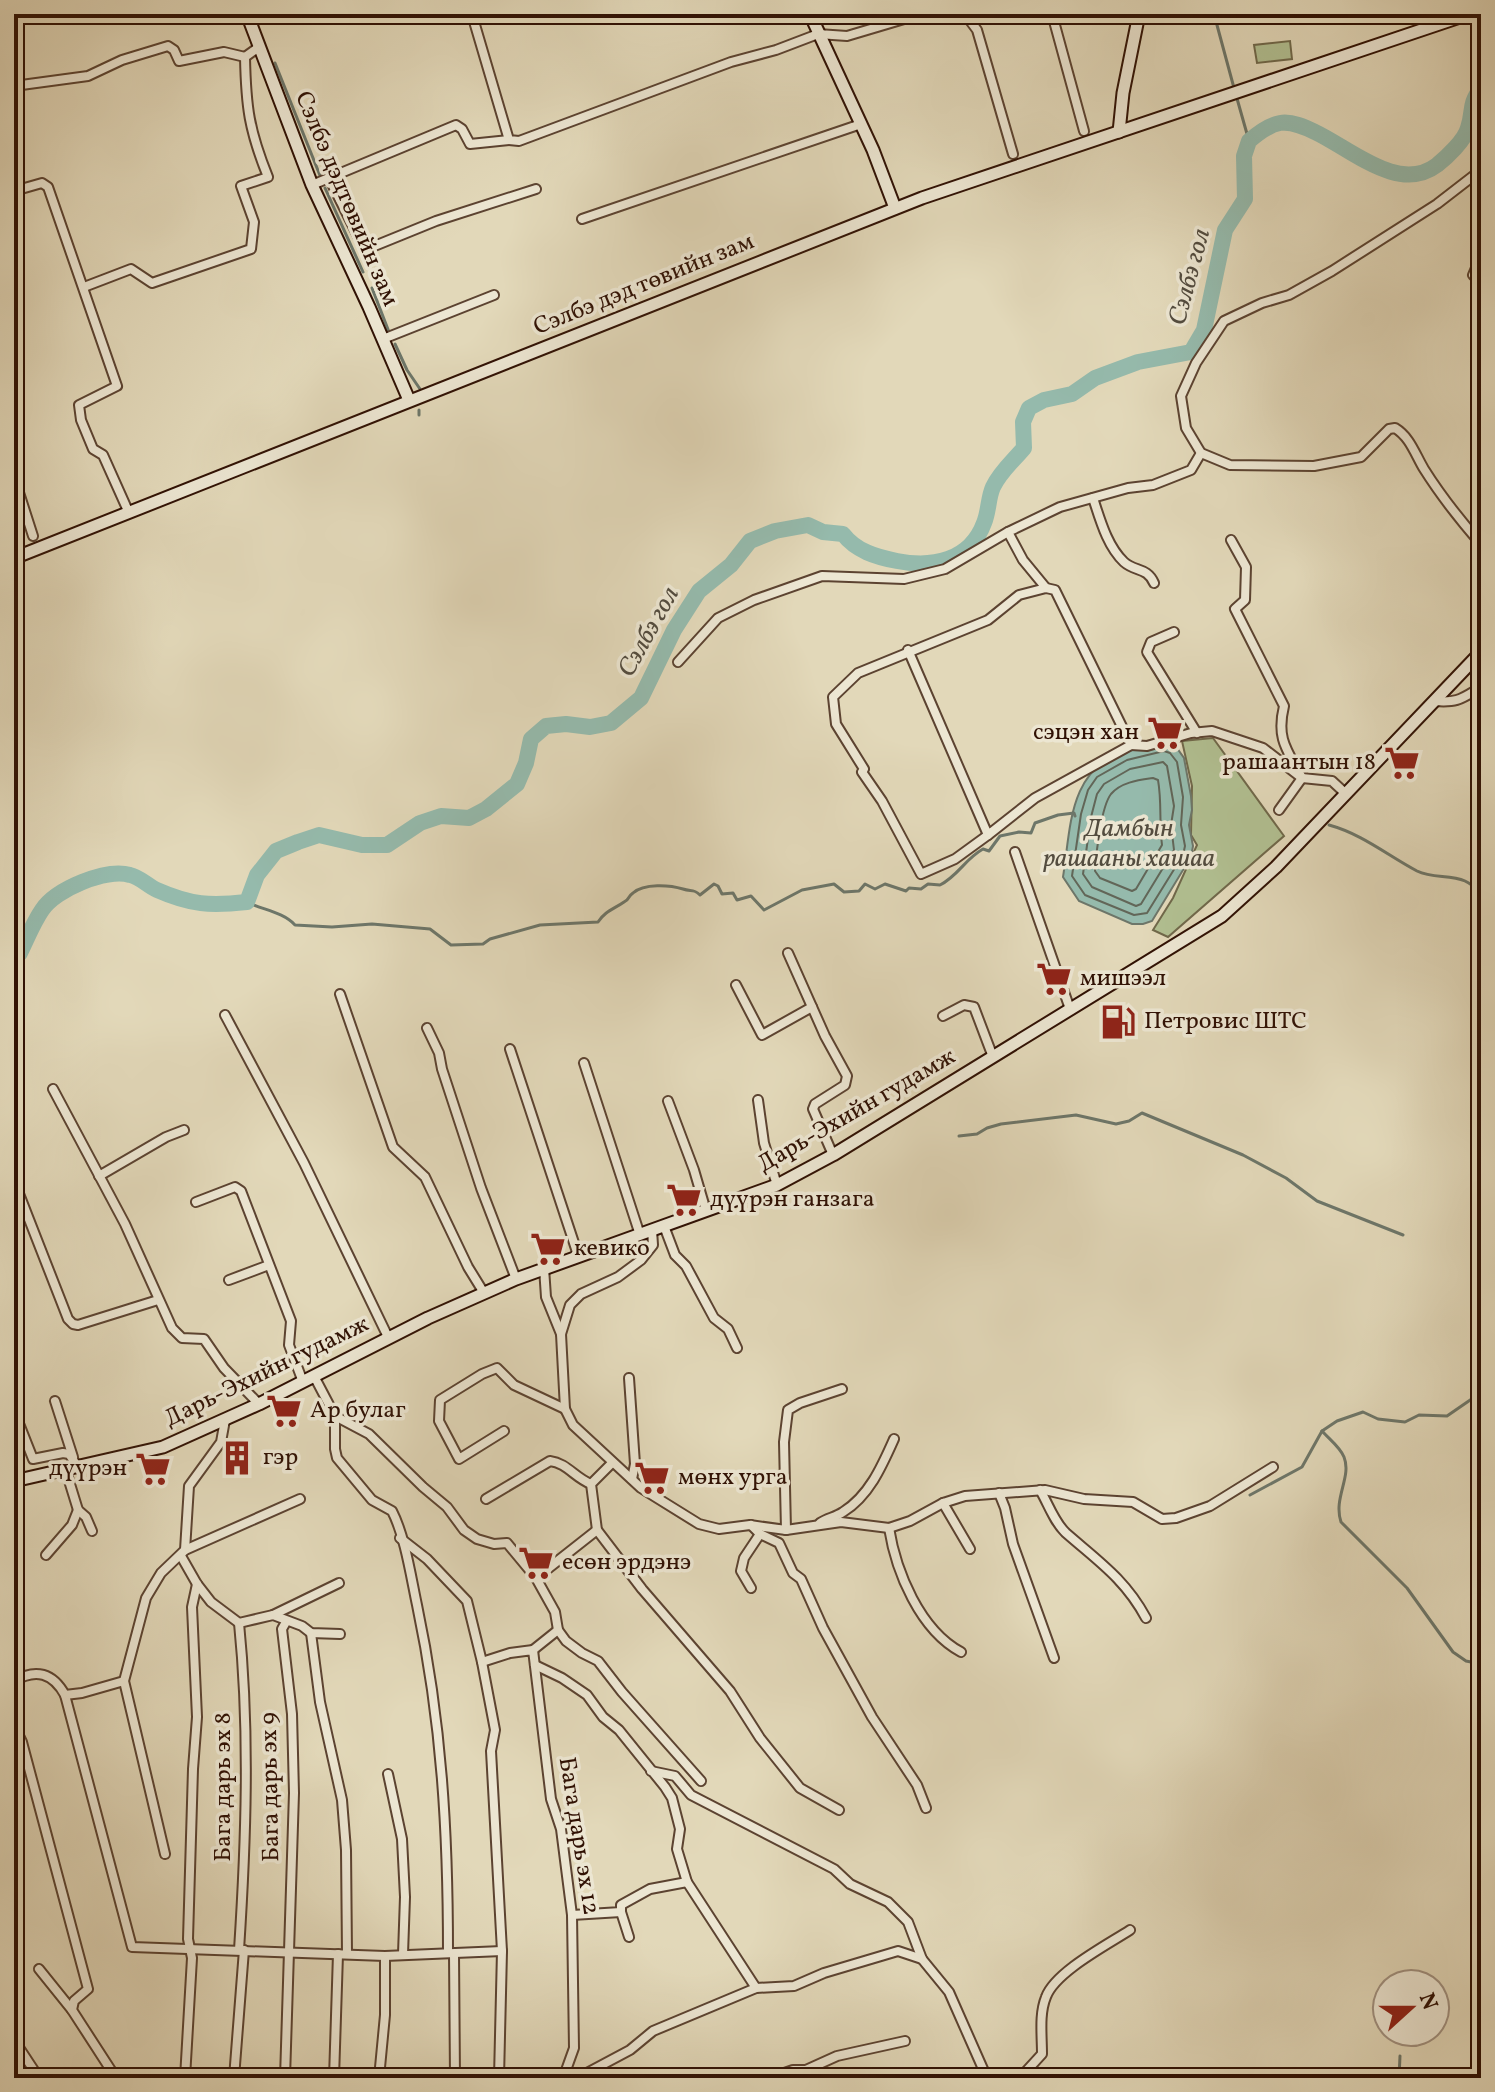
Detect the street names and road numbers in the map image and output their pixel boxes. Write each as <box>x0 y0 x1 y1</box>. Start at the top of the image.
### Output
street label: Сэлбэ дэдтөвийн зам <box>285 86 407 312</box>
street label: Сэлбэ дэд төвийн зам <box>529 225 759 345</box>
street label: Дарь-Эхийн гудамж <box>752 1040 962 1182</box>
street label: Дарь-Эхийн гудамж <box>159 1308 375 1436</box>
street label: Бага дарь эх 8 <box>207 1712 241 1862</box>
street label: Бага дарь эх 9 <box>253 1712 289 1862</box>
street label: Бага дарь эх 12 <box>549 1755 607 1917</box>

